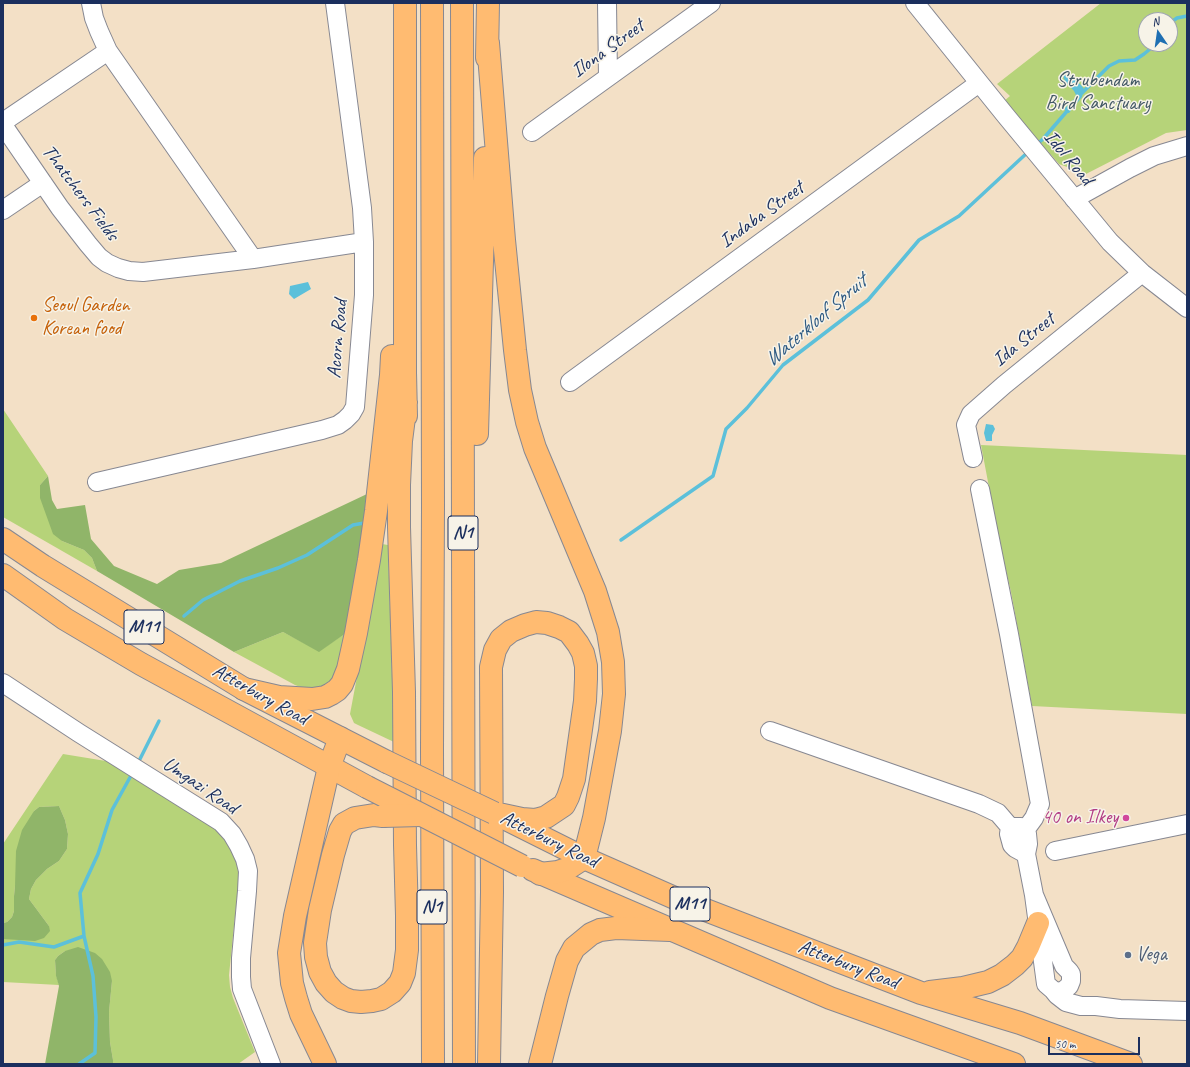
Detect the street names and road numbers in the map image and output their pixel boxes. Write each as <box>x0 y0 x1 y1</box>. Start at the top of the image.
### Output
street label: Ilona Street <box>567 15 649 83</box>
street label: Idol Road <box>1038 126 1098 190</box>
street label: Thatchers Fields <box>36 140 124 246</box>
street label: Indaba Street <box>715 176 809 254</box>
street label: Acorn Road <box>323 299 353 379</box>
street label: Ida Street <box>988 308 1060 372</box>
road number: N1 <box>448 516 478 550</box>
road number: M11 <box>124 610 164 644</box>
street label: Atterbury Road <box>208 659 312 731</box>
street label: Umgazi Road <box>158 752 242 820</box>
street label: Atterbury Road <box>496 806 602 874</box>
road number: M11 <box>670 887 710 921</box>
road number: N1 <box>417 890 447 924</box>
street label: Atterbury Road <box>794 935 902 995</box>

